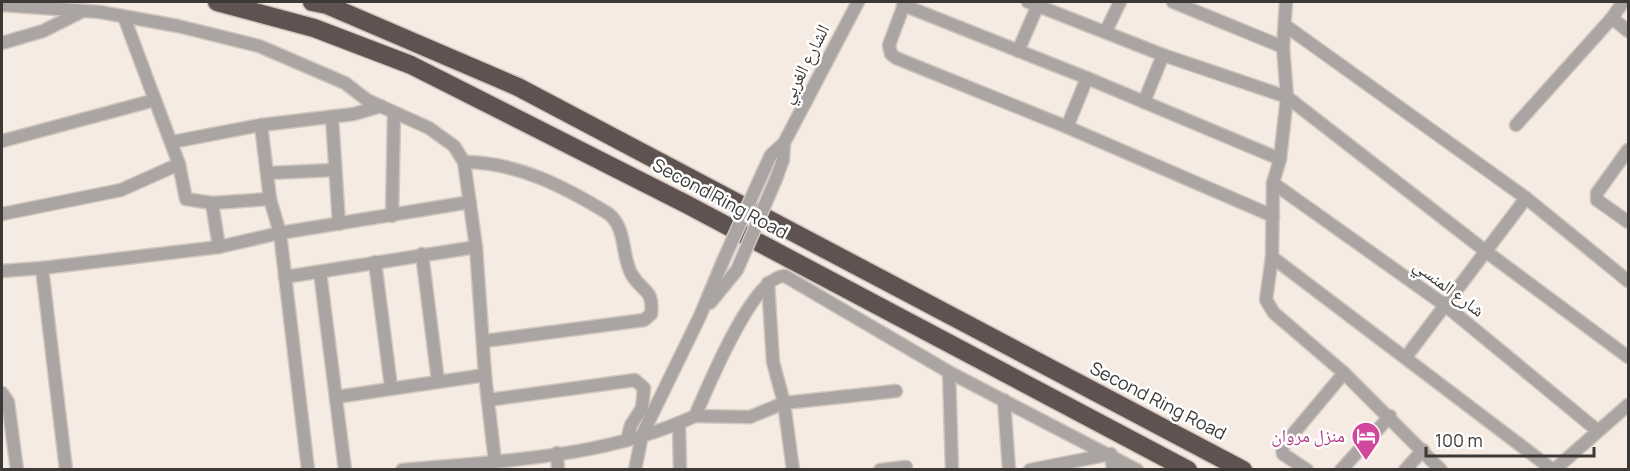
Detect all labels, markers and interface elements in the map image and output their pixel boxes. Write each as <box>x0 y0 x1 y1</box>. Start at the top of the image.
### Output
street label: الشارع الغربي <box>774 20 838 109</box>
street label: Second Ring Road <box>649 152 792 244</box>
street label: شارع المنسي <box>1407 253 1490 325</box>
street label: Second Ring Road <box>1086 355 1231 445</box>
hotel icon: منزل مروان <box>1350 420 1382 462</box>
scale bar <box>1426 420 1594 458</box>
place label: منزل مروان <box>1271 423 1345 447</box>
text: 100 m <box>1435 428 1483 452</box>

